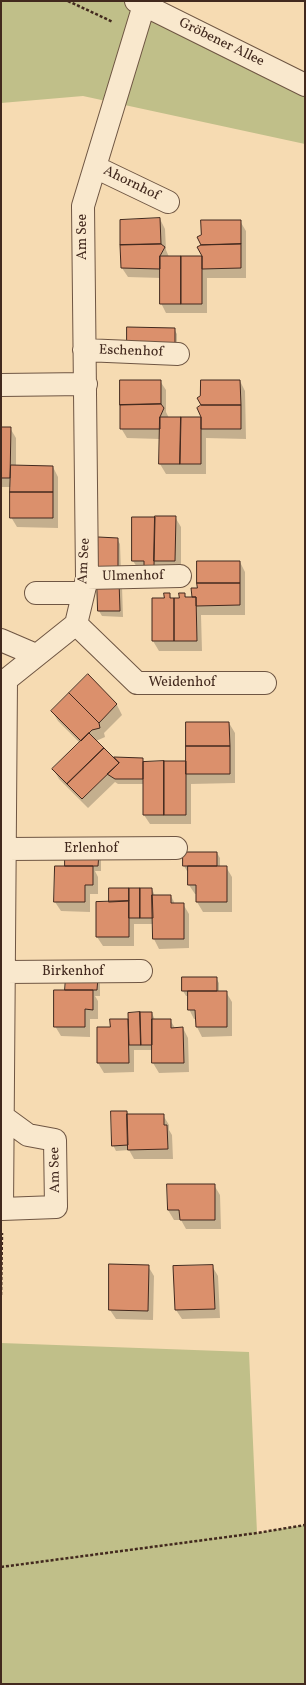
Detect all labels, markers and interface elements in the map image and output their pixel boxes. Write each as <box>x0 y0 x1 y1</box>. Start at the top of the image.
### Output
street label: Gröbener Allee <box>176 15 266 71</box>
street label: Ahornhof <box>100 163 162 205</box>
street label: Am See <box>75 214 91 260</box>
street label: Eschenhof <box>99 342 163 362</box>
street label: Am See <box>75 538 95 584</box>
street label: Ulmenhof <box>102 568 164 586</box>
street label: Weidenhof <box>148 675 216 691</box>
street label: Erlenhof <box>64 841 118 857</box>
street label: Birkenhof <box>42 964 104 980</box>
street label: Am See <box>47 1147 65 1193</box>

